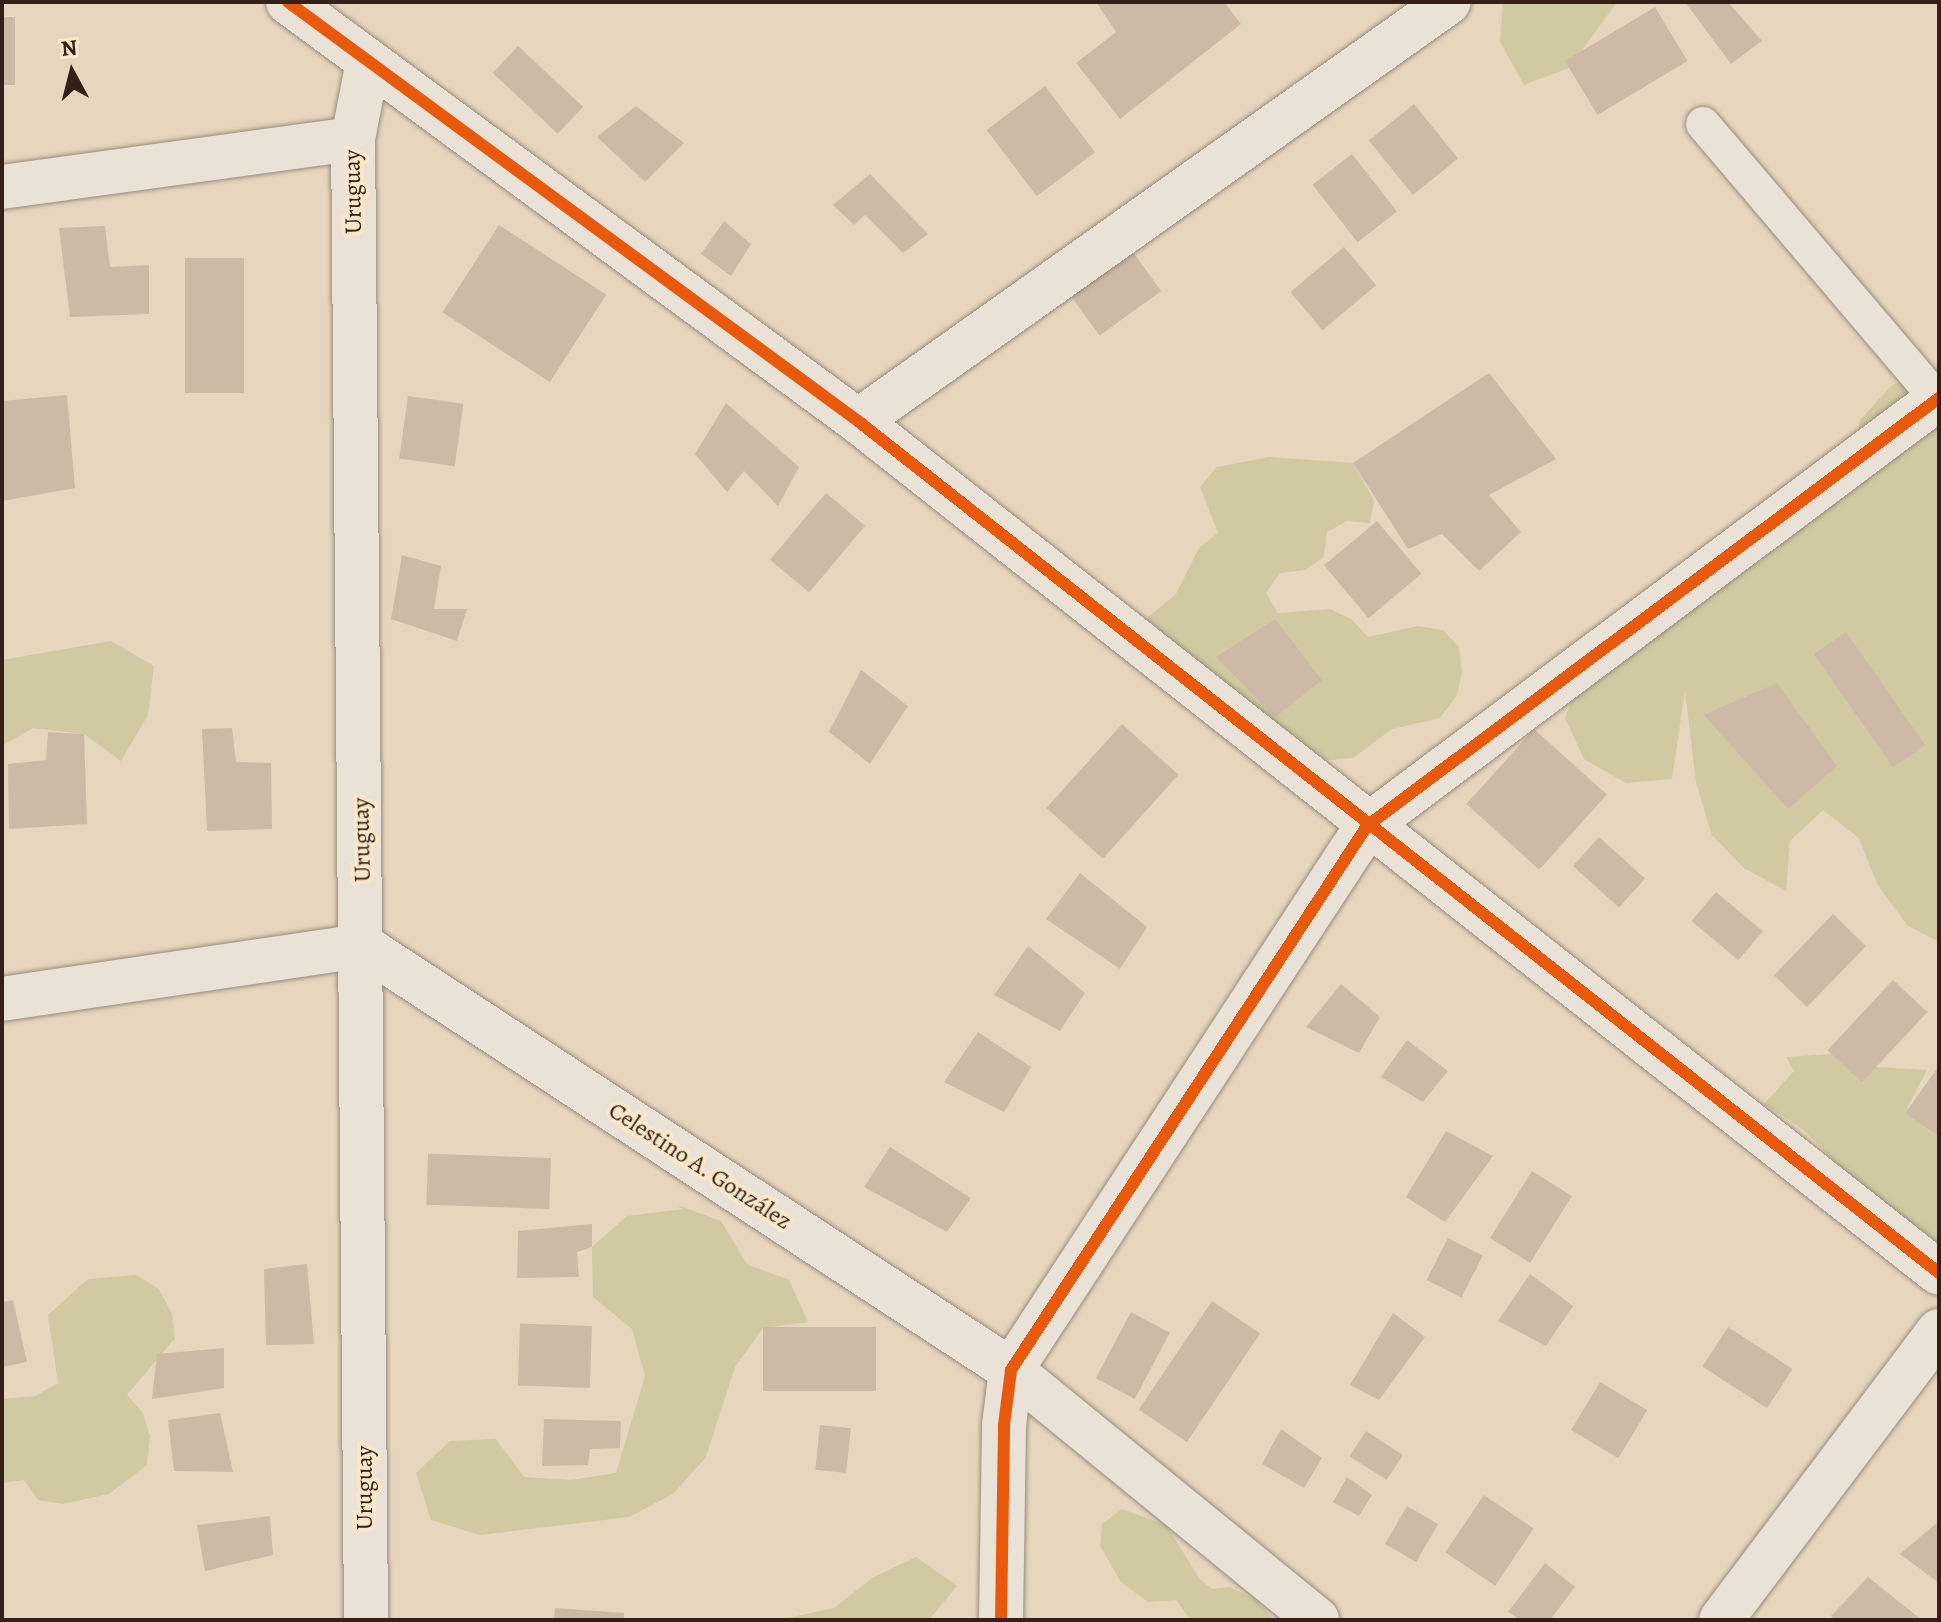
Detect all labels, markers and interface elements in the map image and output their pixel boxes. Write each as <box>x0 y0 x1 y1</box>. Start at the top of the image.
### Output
north arrow <box>32 32 112 112</box>
text: N <box>59 32 79 64</box>
street label: Uruguay <box>338 150 368 234</box>
street label: Uruguay <box>347 798 377 882</box>
street label: Celestino A. González <box>603 1096 797 1236</box>
street label: Uruguay <box>351 1446 379 1530</box>

